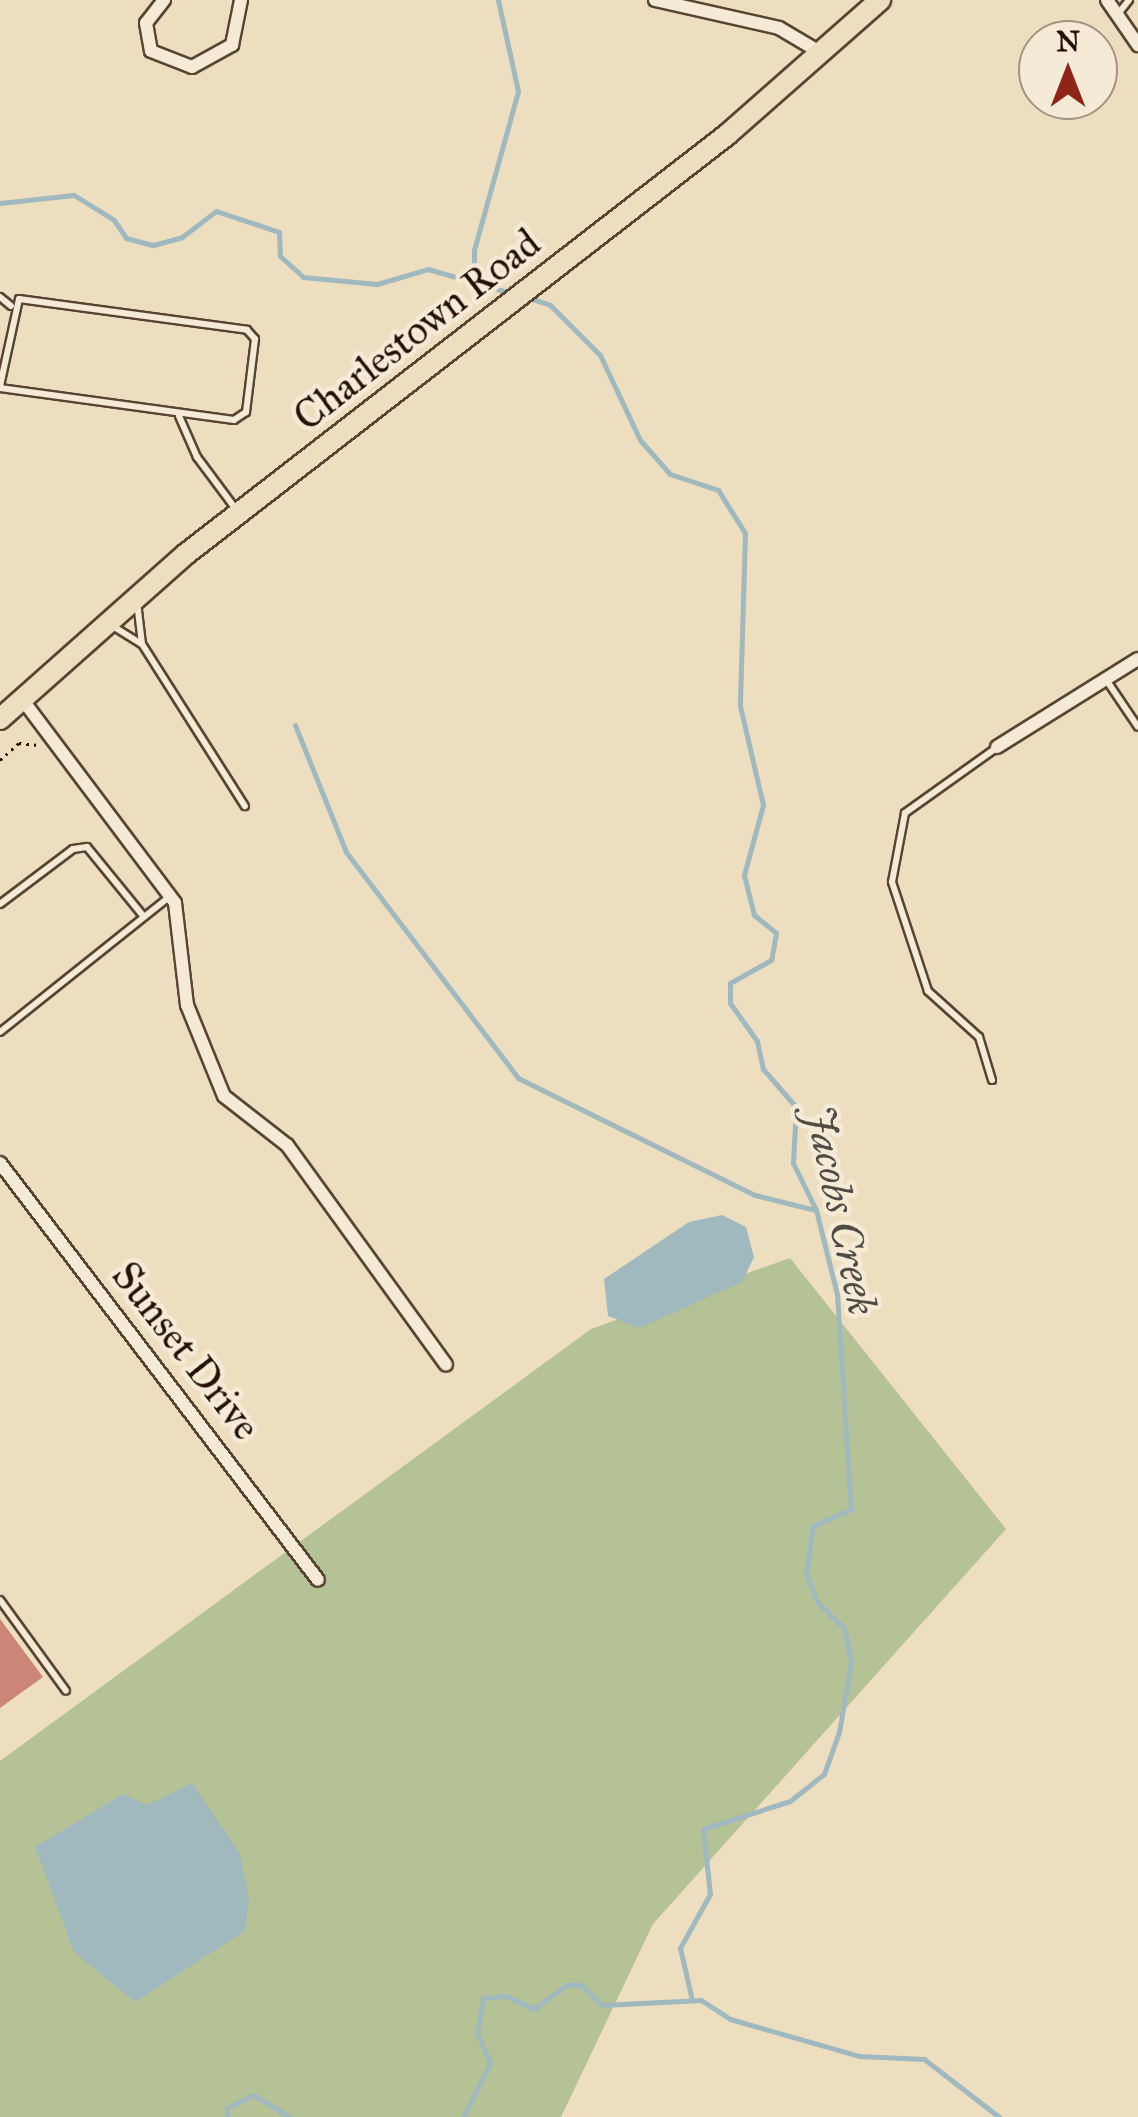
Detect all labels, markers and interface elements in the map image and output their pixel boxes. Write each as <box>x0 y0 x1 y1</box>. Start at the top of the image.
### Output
north arrow <box>1018 20 1118 120</box>
text: N <box>1056 24 1080 59</box>
street label: Charlestown Road <box>284 219 550 441</box>
water label: Jacobs Creek <box>794 1101 888 1319</box>
street label: Sunset Drive <box>102 1253 270 1449</box>

